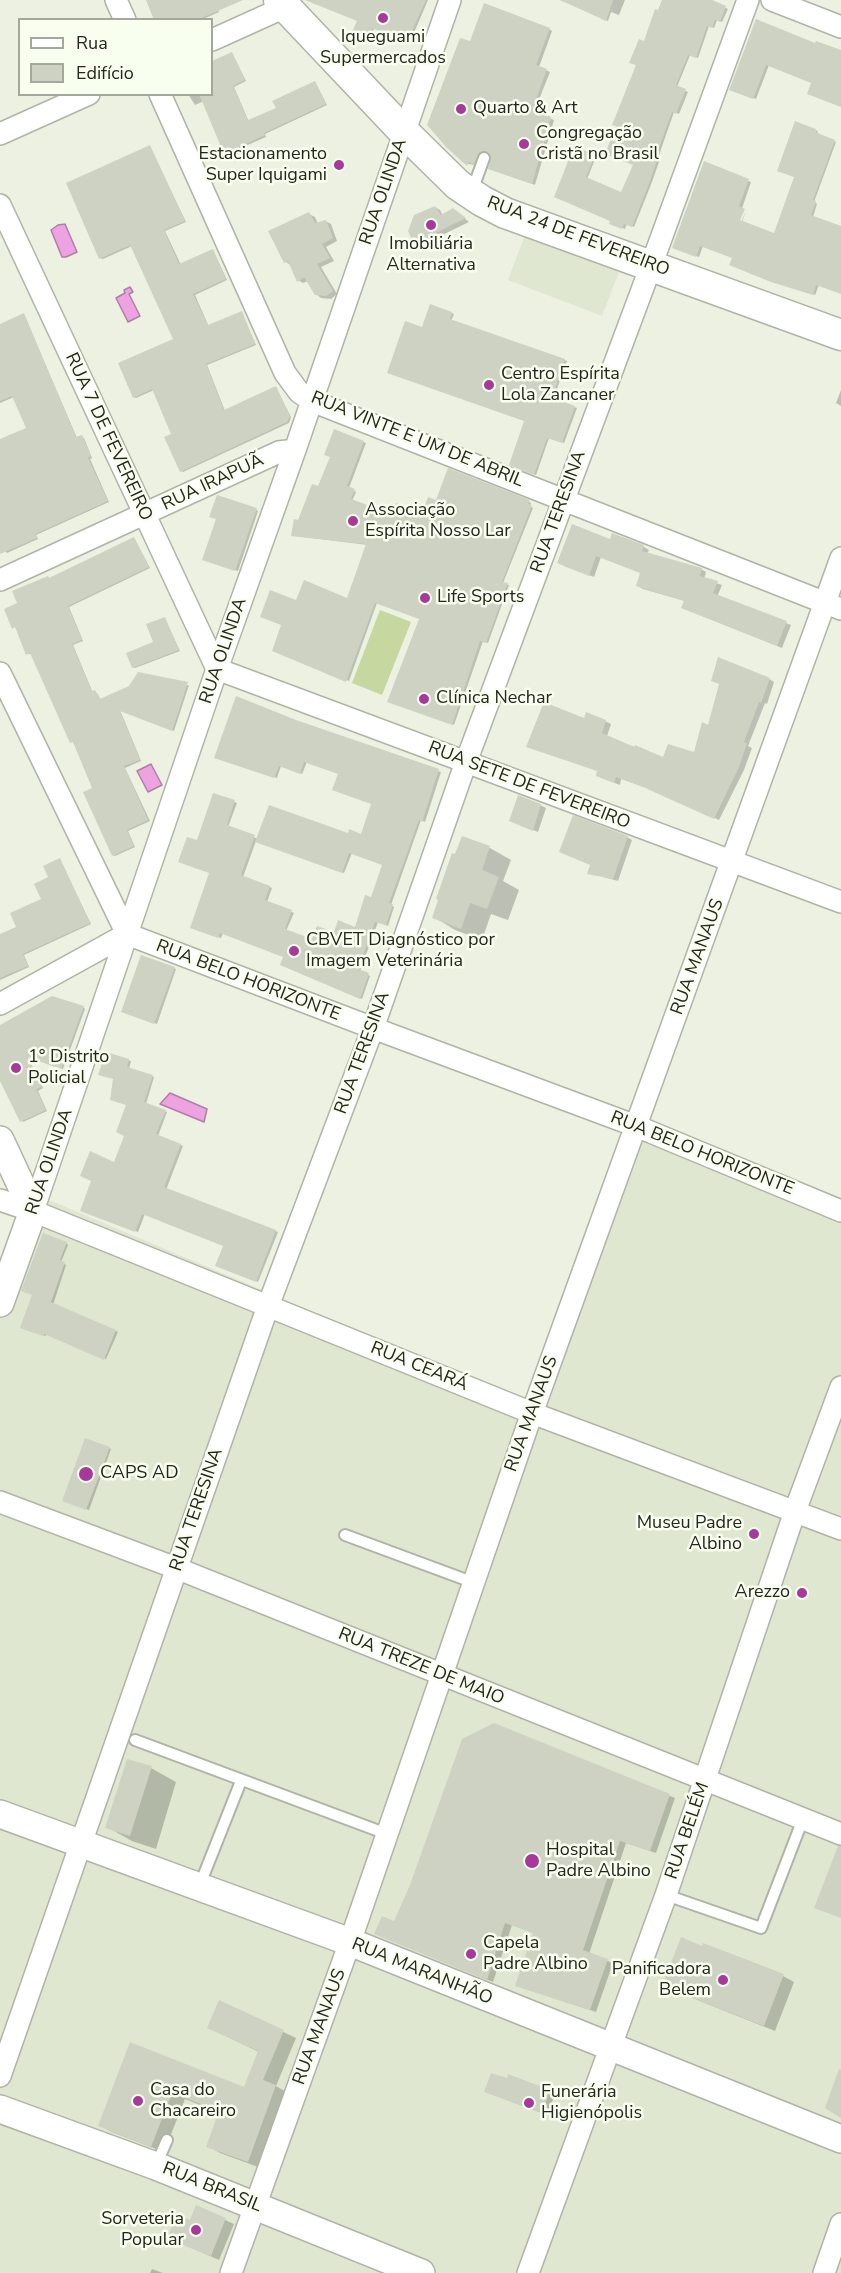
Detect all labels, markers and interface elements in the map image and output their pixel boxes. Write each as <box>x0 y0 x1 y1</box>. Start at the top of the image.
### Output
marker: Iqueguami Supermercados <box>376 11 390 25</box>
legend <box>18 18 213 96</box>
place label: Iqueguami Supermercados <box>320 27 446 70</box>
text: Rua <box>76 31 108 55</box>
text: Edifício <box>76 61 134 85</box>
place label: Quarto & Art <box>473 98 578 120</box>
marker: Quarto & Art <box>454 102 468 116</box>
place label: Congregação Cristã no Brasil <box>536 123 659 166</box>
street label: RUA OLINDA <box>356 136 412 248</box>
marker: Congregação Cristã no Brasil <box>517 137 531 151</box>
place label: Estacionamento Super Iquigami <box>199 144 327 186</box>
marker: Estacionamento Super Iquigami <box>332 158 346 172</box>
street label: RUA 24 DE FEVEREIRO <box>484 192 672 282</box>
marker: Imobiliária Alternativa <box>424 218 438 232</box>
place label: Imobiliária Alternativa <box>386 234 476 276</box>
street label: RUA 7 DE FEVEREIRO <box>60 350 156 524</box>
place label: Centro Espírita Lola Zancaner <box>501 364 620 406</box>
marker: Centro Espírita Lola Zancaner <box>482 378 496 392</box>
street label: RUA VINTE E UM DE ABRIL <box>307 387 527 493</box>
street label: RUA TERESINA <box>527 448 591 576</box>
street label: RUA IRAPUÃ <box>159 450 267 516</box>
place label: Associação Espírita Nosso Lar <box>365 500 511 542</box>
marker: Associação Espírita Nosso Lar <box>346 514 360 528</box>
place label: Life Sports <box>437 587 524 609</box>
marker: Life Sports <box>418 591 432 605</box>
street label: RUA OLINDA <box>196 595 252 707</box>
place label: Clínica Nechar <box>436 688 552 710</box>
marker: Clínica Nechar <box>417 692 431 706</box>
street label: RUA SETE DE FEVEREIRO <box>425 737 633 835</box>
street label: RUA MANAUS <box>667 896 729 1018</box>
place label: CBVET Diagnóstico por Imagem Veterinária <box>306 930 495 972</box>
street label: RUA BELO HORIZONTE <box>153 936 343 1026</box>
marker: CBVET Diagnóstico por Imagem Veterinária <box>287 944 301 958</box>
street label: RUA TERESINA <box>331 989 395 1117</box>
place label: 1° Distrito Policial <box>28 1047 109 1090</box>
marker: 1° Distrito Policial <box>9 1061 23 1075</box>
street label: RUA OLINDA <box>22 1106 78 1218</box>
street label: RUA BELO HORIZONTE <box>607 1107 797 1201</box>
street label: RUA CEARÁ <box>367 1338 471 1396</box>
street label: RUA MANAUS <box>501 1353 563 1475</box>
street label: RUA TERESINA <box>166 1446 228 1574</box>
place label: CAPS AD <box>100 1463 178 1485</box>
marker: CAPS AD <box>77 1465 95 1483</box>
place label: Museu Padre Albino <box>637 1513 742 1556</box>
marker: Museu Padre Albino <box>747 1527 761 1541</box>
place label: Arezzo <box>735 1582 790 1604</box>
marker: Arezzo <box>795 1586 809 1600</box>
street label: RUA TREZE DE MAIO <box>335 1624 507 1710</box>
street label: RUA BELÉM <box>661 1780 715 1882</box>
place label: Hospital Padre Albino <box>546 1840 651 1882</box>
marker: Hospital Padre Albino <box>523 1852 541 1870</box>
place label: Capela Padre Albino <box>483 1933 588 1976</box>
street label: RUA MARANHÃO <box>348 1934 496 2010</box>
marker: Capela Padre Albino <box>464 1947 478 1961</box>
place label: Panificadora Belem <box>612 1959 711 2002</box>
street label: RUA MANAUS <box>289 1966 351 2088</box>
marker: Panificadora Belem <box>716 1973 730 1987</box>
place label: Casa do Chacareiro <box>150 2080 236 2122</box>
place label: Funerária Higienópolis <box>541 2082 642 2124</box>
marker: Casa do Chacareiro <box>131 2094 145 2108</box>
marker: Funerária Higienópolis <box>522 2096 536 2110</box>
street label: RUA BRASIL <box>159 2158 265 2218</box>
place label: Sorveteria Popular <box>101 2209 184 2252</box>
marker: Sorveteria Popular <box>189 2223 203 2237</box>

